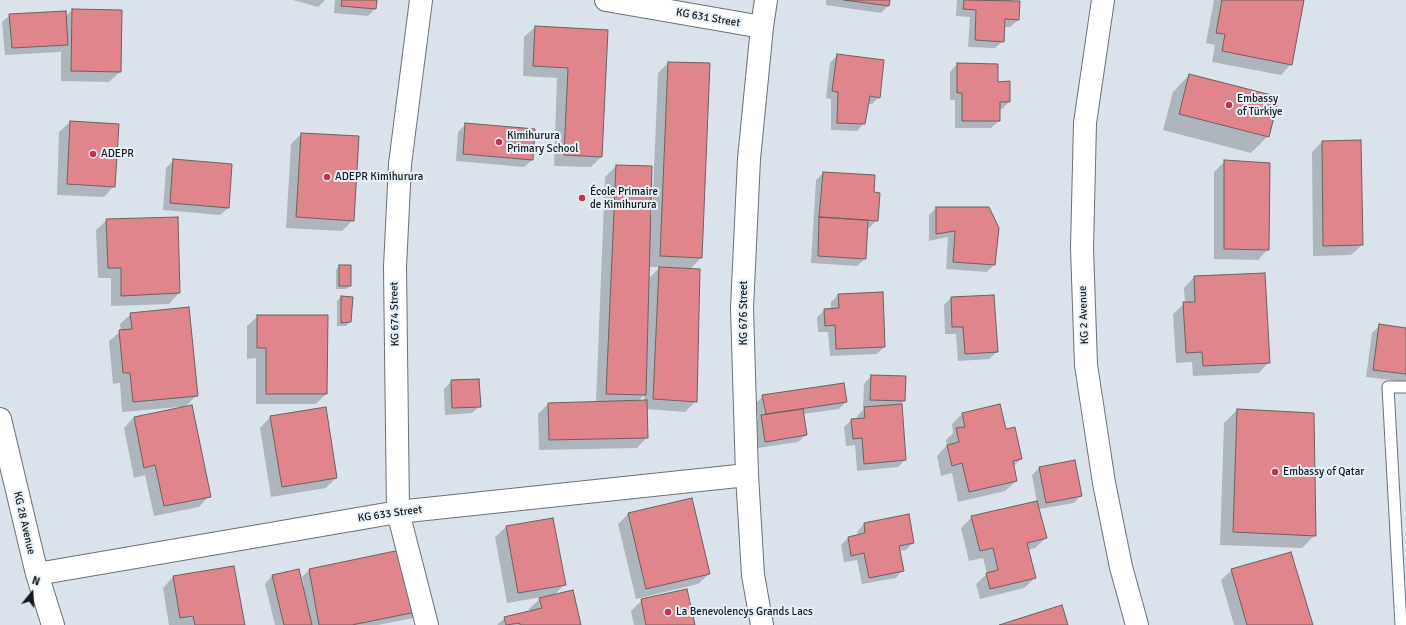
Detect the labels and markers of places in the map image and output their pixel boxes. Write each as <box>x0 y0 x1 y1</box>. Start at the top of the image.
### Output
place label: Embassy of Türkiye <box>1237 92 1283 118</box>
marker: Embassy of Türkiye <box>1224 100 1234 110</box>
place label: Kimihurura Primary School <box>507 129 578 155</box>
marker: Kimihurura Primary School <box>494 137 504 147</box>
place label: ADEPR <box>101 147 134 161</box>
marker: ADEPR <box>88 149 98 159</box>
place label: ADEPR Kimihurura <box>335 170 423 184</box>
marker: ADEPR Kimihurura <box>322 172 332 182</box>
place label: École Primaire de Kimihurura <box>590 185 658 211</box>
marker: École Primaire de Kimihurura <box>577 193 587 203</box>
place label: Embassy of Qatar <box>1283 465 1364 479</box>
marker: Embassy of Qatar <box>1270 467 1280 477</box>
place label: La Benevolencys Grands Lacs <box>676 605 813 619</box>
marker: La Benevolencys Grands Lacs <box>663 607 673 617</box>

